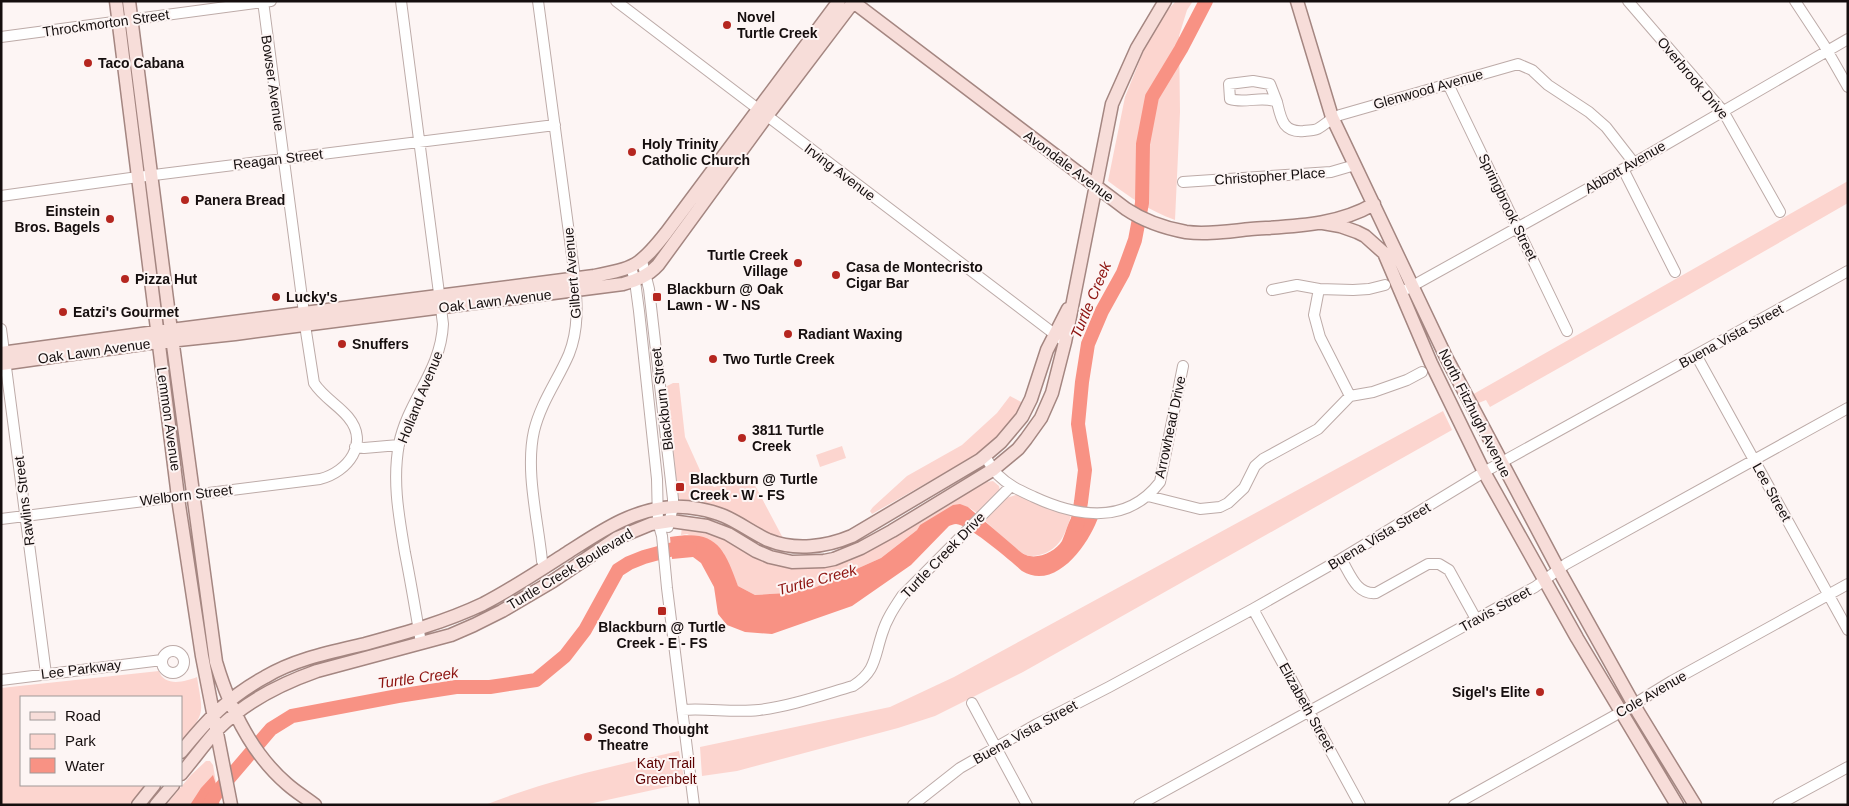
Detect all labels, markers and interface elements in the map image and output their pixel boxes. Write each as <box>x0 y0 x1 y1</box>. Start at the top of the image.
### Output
street label: Throckmorton Street <box>42 6 170 40</box>
place label: Novel Turtle Creek <box>737 9 818 41</box>
marker: Novel Turtle Creek <box>721 19 733 31</box>
street label: Bowser Avenue <box>258 34 288 132</box>
street label: Overbrook Drive <box>1654 34 1732 122</box>
place label: Taco Cabana <box>98 55 184 71</box>
marker: Taco Cabana <box>82 57 94 69</box>
street label: Glenwood Avenue <box>1371 66 1485 112</box>
street label: Avondale Avenue <box>1021 127 1117 205</box>
place label: Holy Trinity Catholic Church <box>642 136 750 168</box>
street label: Abbott Avenue <box>1582 137 1669 197</box>
street label: Irving Avenue <box>801 140 879 204</box>
street label: Reagan Street <box>232 146 324 172</box>
marker: Holy Trinity Catholic Church <box>626 146 638 158</box>
street label: Springbrook Street <box>1475 151 1541 263</box>
street label: Christopher Place <box>1214 164 1326 188</box>
place label: Panera Bread <box>195 192 285 208</box>
marker: Panera Bread <box>179 194 191 206</box>
place label: Einstein Bros. Bagels <box>14 203 100 235</box>
marker: Einstein Bros. Bagels <box>104 213 116 225</box>
street label: Gilbert Avenue <box>560 226 584 319</box>
place label: Turtle Creek Village <box>707 247 788 279</box>
marker: Turtle Creek Village <box>792 257 804 269</box>
water label: Turtle Creek <box>1067 258 1115 341</box>
place label: Casa de Montecristo Cigar Bar <box>846 259 983 291</box>
marker: Casa de Montecristo Cigar Bar <box>830 269 842 281</box>
place label: Pizza Hut <box>135 271 198 287</box>
marker: Pizza Hut <box>119 273 131 285</box>
place label: Blackburn @ Oak Lawn - W - NS <box>667 281 784 313</box>
street label: Oak Lawn Avenue <box>438 286 552 316</box>
place label: Lucky's <box>286 289 338 305</box>
marker: Lucky's <box>270 291 282 303</box>
marker: Blackburn @ Oak Lawn - W - NS <box>651 291 663 303</box>
street label: Buena Vista Street <box>1676 301 1786 371</box>
place label: Eatzi's Gourmet <box>73 304 179 320</box>
marker: Eatzi's Gourmet <box>57 306 69 318</box>
place label: Radiant Waxing <box>798 326 903 342</box>
marker: Radiant Waxing <box>782 328 794 340</box>
street label: Oak Lawn Avenue <box>37 335 151 367</box>
place label: Snuffers <box>352 336 409 352</box>
marker: Snuffers <box>336 338 348 350</box>
street label: North Fitzhugh Avenue <box>1436 346 1514 480</box>
street label: Blackburn Street <box>648 347 676 451</box>
street label: Holland Avenue <box>394 348 446 445</box>
place label: Two Turtle Creek <box>723 351 835 367</box>
marker: Two Turtle Creek <box>707 353 719 365</box>
street label: Lemmon Avenue <box>154 366 184 472</box>
street label: Arrowhead Drive <box>1151 374 1189 480</box>
place label: 3811 Turtle Creek <box>752 422 824 454</box>
marker: 3811 Turtle Creek <box>736 432 748 444</box>
street label: Rawlins Street <box>11 455 37 547</box>
street label: Lee Street <box>1749 460 1795 524</box>
place label: Blackburn @ Turtle Creek - W - FS <box>690 471 818 503</box>
street label: Welborn Street <box>139 481 233 509</box>
marker: Blackburn @ Turtle Creek - W - FS <box>674 481 686 493</box>
street label: Buena Vista Street <box>1325 499 1433 573</box>
street label: Turtle Creek Drive <box>898 509 988 601</box>
street label: Turtle Creek Boulevard <box>504 525 636 613</box>
water label: Turtle Creek <box>775 560 860 598</box>
street label: Travis Street <box>1457 583 1533 635</box>
marker: Blackburn @ Turtle Creek - E - FS <box>656 605 668 617</box>
place label: Blackburn @ Turtle Creek - E - FS <box>598 619 726 651</box>
street label: Lee Parkway <box>40 656 122 682</box>
street label: Elizabeth Street <box>1276 660 1338 754</box>
water label: Turtle Creek <box>376 663 461 692</box>
street label: Cole Avenue <box>1613 667 1689 721</box>
place label: Sigel's Elite <box>1452 684 1530 700</box>
marker: Sigel's Elite <box>1534 686 1546 698</box>
legend <box>20 696 182 786</box>
street label: Buena Vista Street <box>970 697 1080 767</box>
text: Road <box>65 707 101 724</box>
place label: Second Thought Theatre <box>598 721 709 753</box>
marker: Second Thought Theatre <box>582 731 594 743</box>
text: Park <box>65 732 96 749</box>
park label: Katy Trail Greenbelt <box>635 755 697 787</box>
text: Water <box>65 757 104 774</box>

